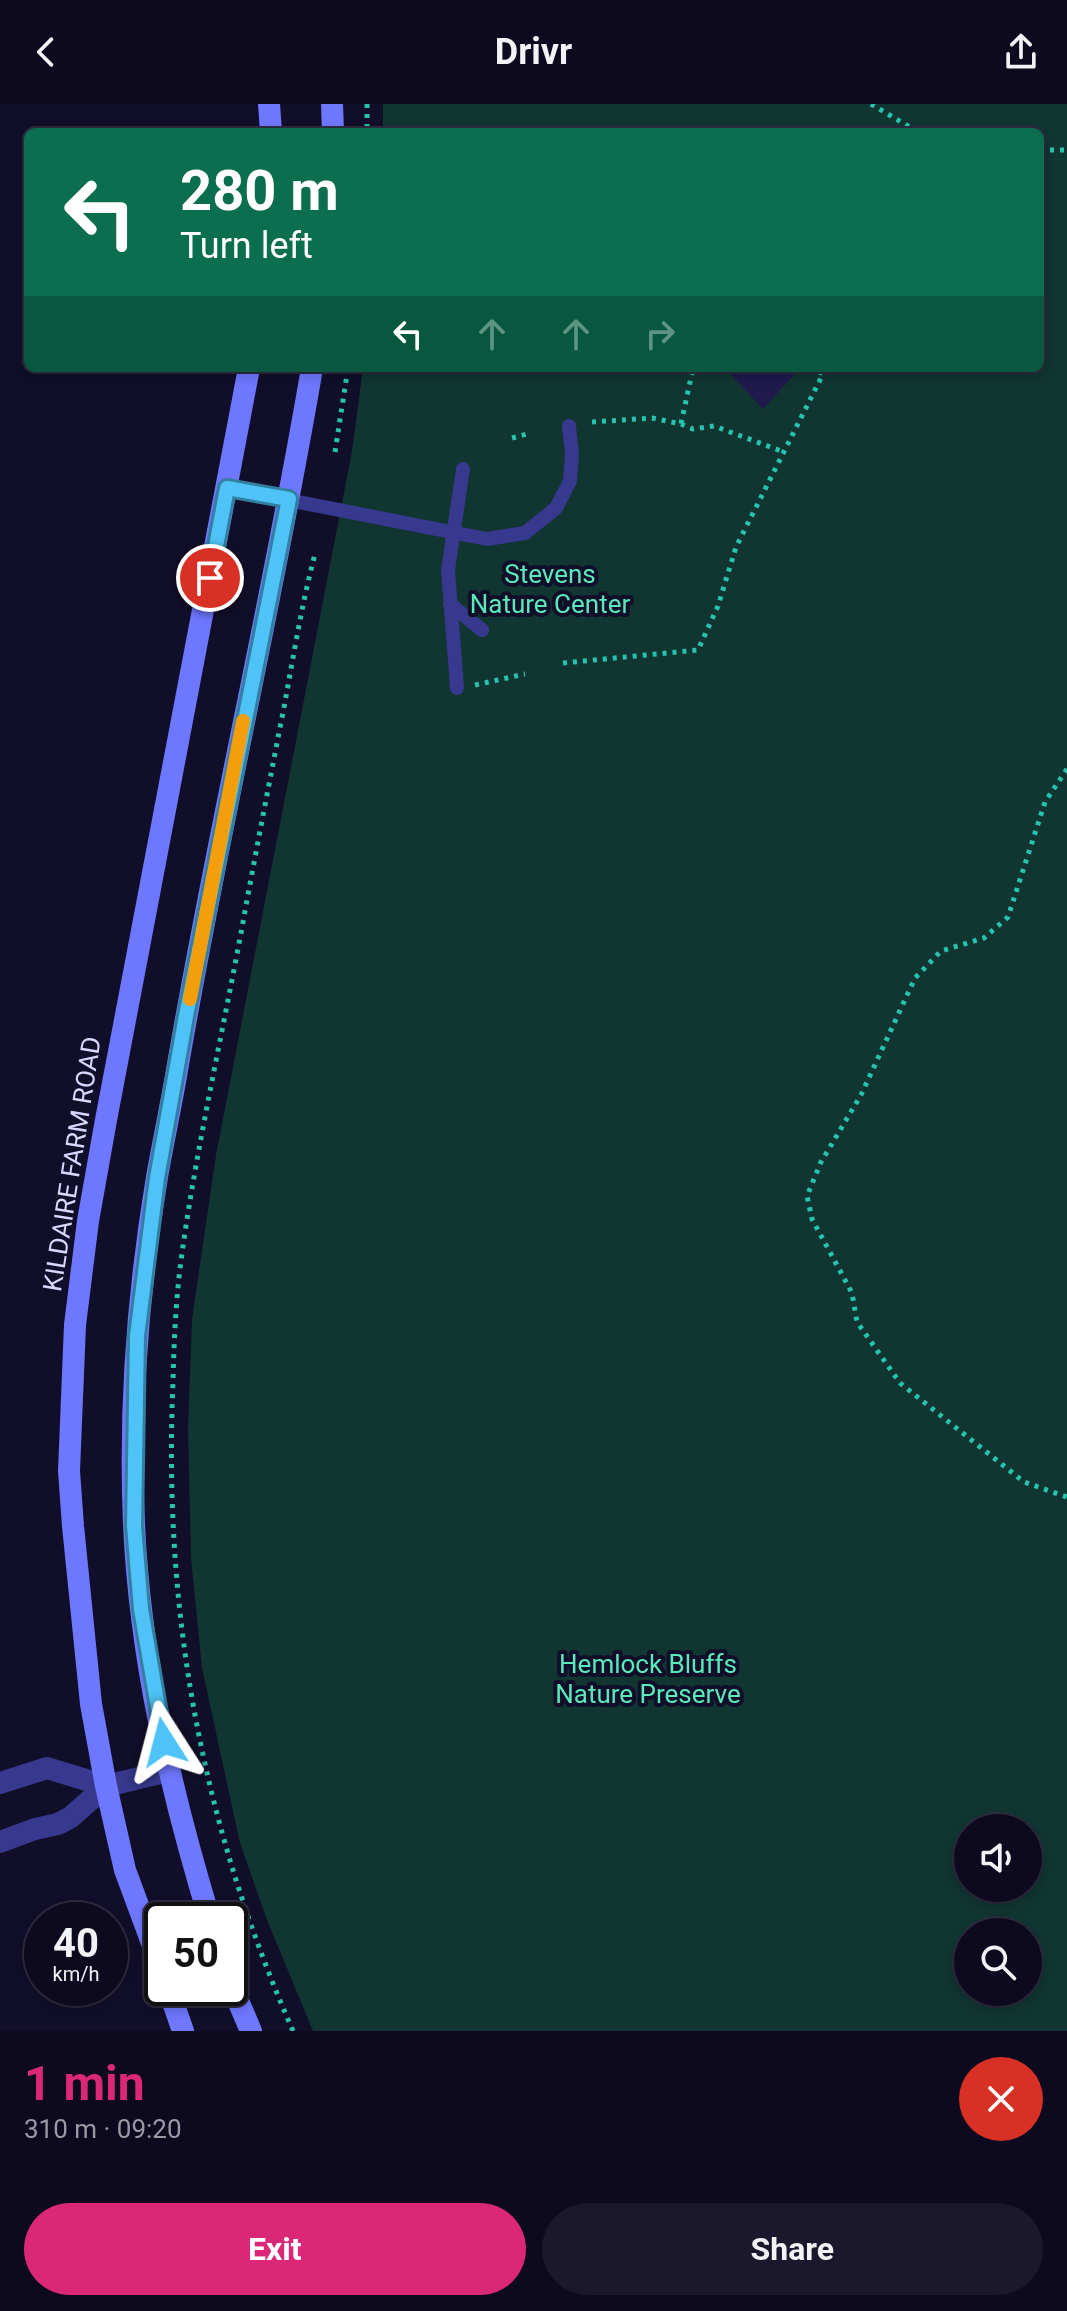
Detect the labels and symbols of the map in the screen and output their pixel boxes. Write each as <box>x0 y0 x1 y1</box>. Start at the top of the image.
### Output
pin <box>176 544 244 612</box>
park label: Stevens Nature Center <box>470 559 630 619</box>
street label: KILDAIRE FARM ROAD <box>37 1034 107 1294</box>
park label: Hemlock Bluffs Nature Preserve <box>555 1649 741 1709</box>
position arrow <box>122 1700 206 1784</box>
speed limit sign: 50 <box>144 1902 248 2006</box>

